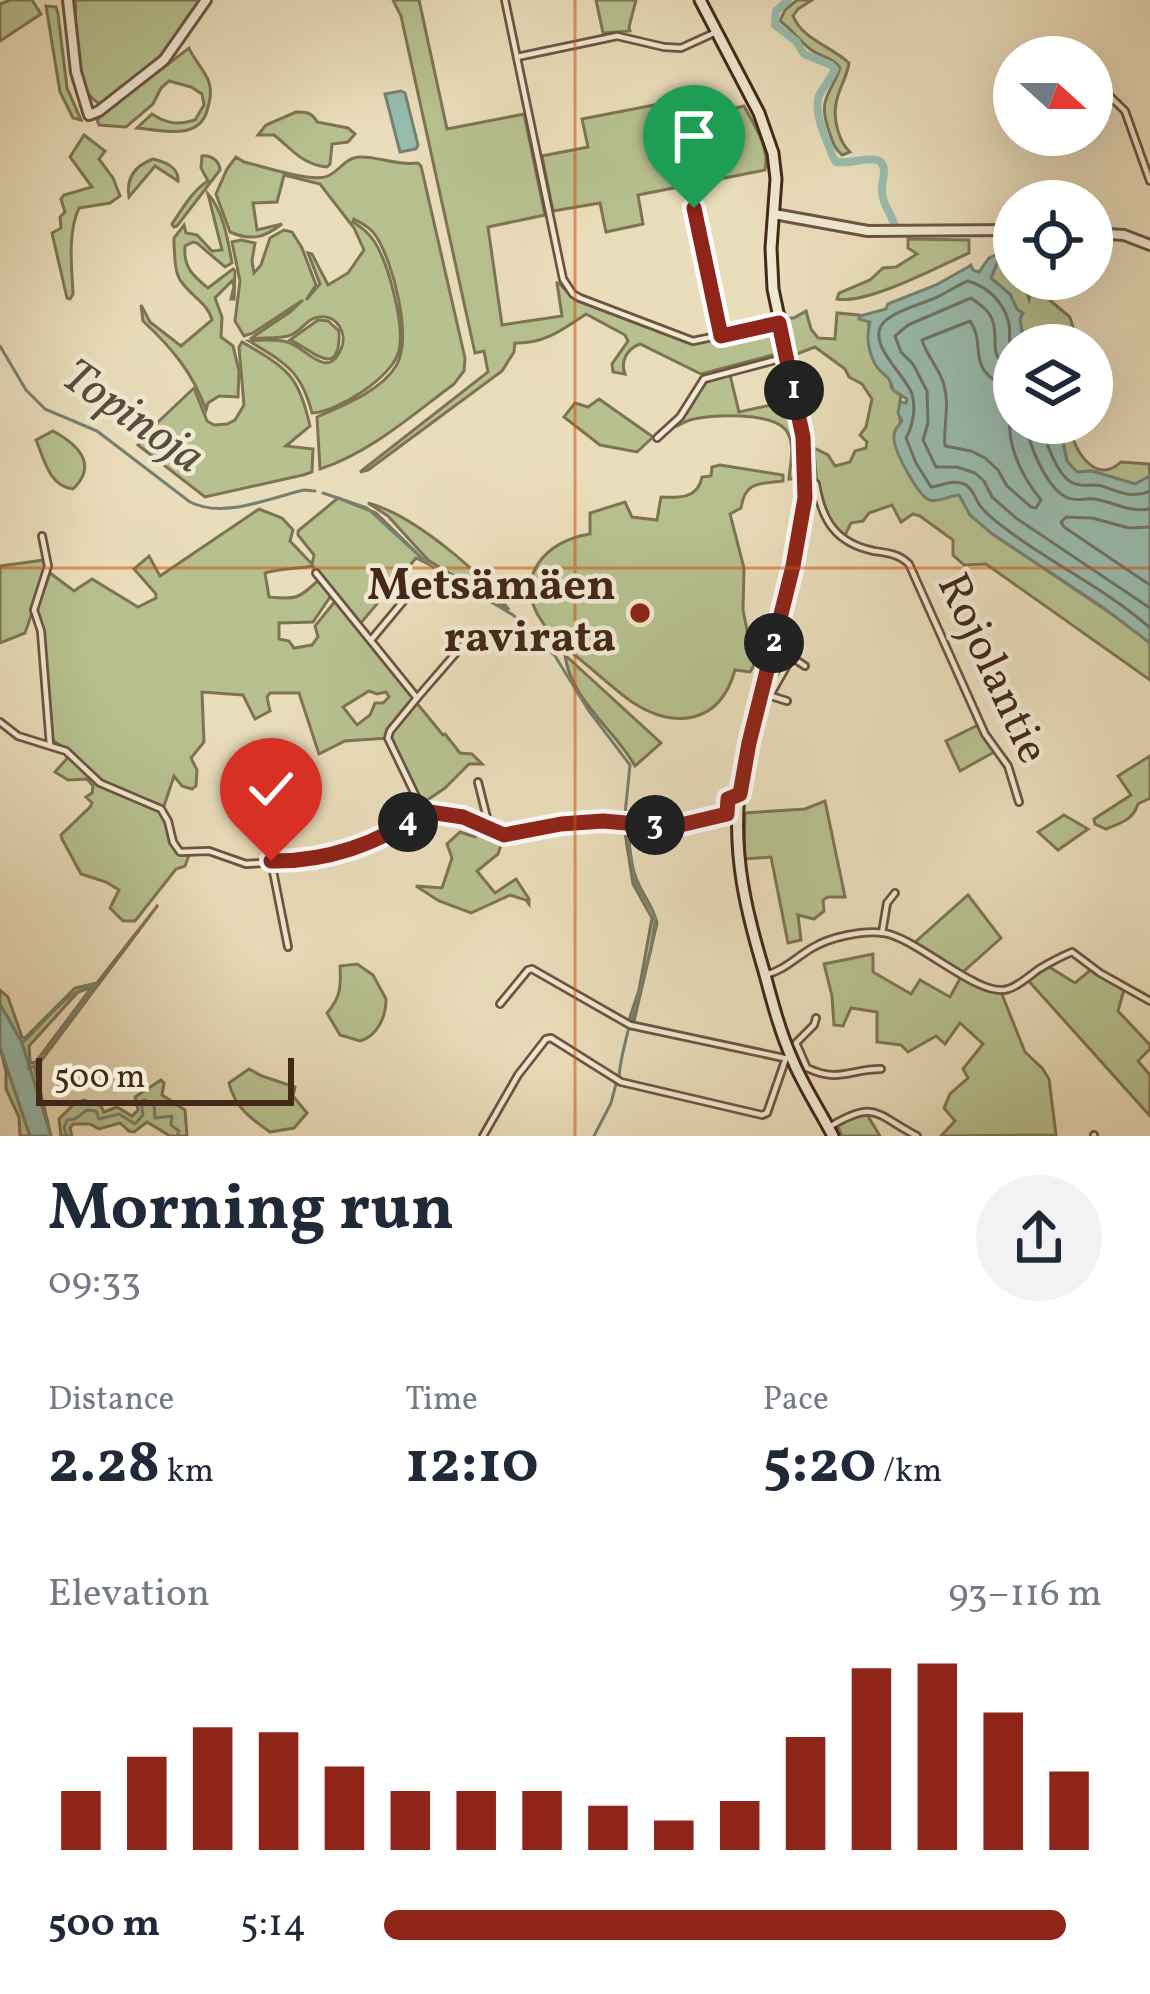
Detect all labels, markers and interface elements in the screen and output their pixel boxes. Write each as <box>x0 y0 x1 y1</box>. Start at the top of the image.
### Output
north arrow <box>993 36 1113 156</box>
map controls <box>993 36 1113 444</box>
pin <box>643 85 745 208</box>
icon: arrive <box>661 103 727 169</box>
button: locate <box>993 180 1113 300</box>
button: layers <box>993 324 1113 444</box>
water label: Topinoja <box>47 345 217 491</box>
pin: 1 <box>764 360 824 420</box>
text: 1 <box>787 367 801 413</box>
place label: Metsämäen ravirata <box>367 556 616 671</box>
street label: Rojolantie <box>919 563 1063 775</box>
marker: Metsämäen ravirata <box>627 600 653 626</box>
pin: 2 <box>744 613 804 673</box>
text: 2 <box>765 620 783 666</box>
pin <box>220 738 322 861</box>
icon: check <box>238 756 304 822</box>
pin: 4 <box>378 792 438 852</box>
pin: 3 <box>625 795 685 855</box>
text: 4 <box>398 799 418 845</box>
text: 3 <box>647 802 663 848</box>
scale bar <box>36 1052 294 1105</box>
text: 500 m <box>54 1056 145 1102</box>
text: Morning run <box>48 1165 454 1257</box>
button: share <box>976 1175 1102 1301</box>
text: 09:33 <box>48 1256 141 1310</box>
text: Distance <box>48 1378 174 1424</box>
text: Time <box>405 1378 478 1424</box>
text: Pace <box>763 1378 829 1424</box>
text: 2.28 <box>48 1424 160 1507</box>
text: 12:10 <box>405 1424 539 1507</box>
text: 5:20 <box>763 1424 876 1507</box>
text: km <box>160 1450 214 1496</box>
text: /km <box>876 1450 942 1496</box>
text: Elevation <box>48 1568 210 1622</box>
text: 93–116 m <box>948 1568 1102 1622</box>
text: 500 m <box>48 1898 160 1952</box>
text: 5:14 <box>240 1898 306 1952</box>

